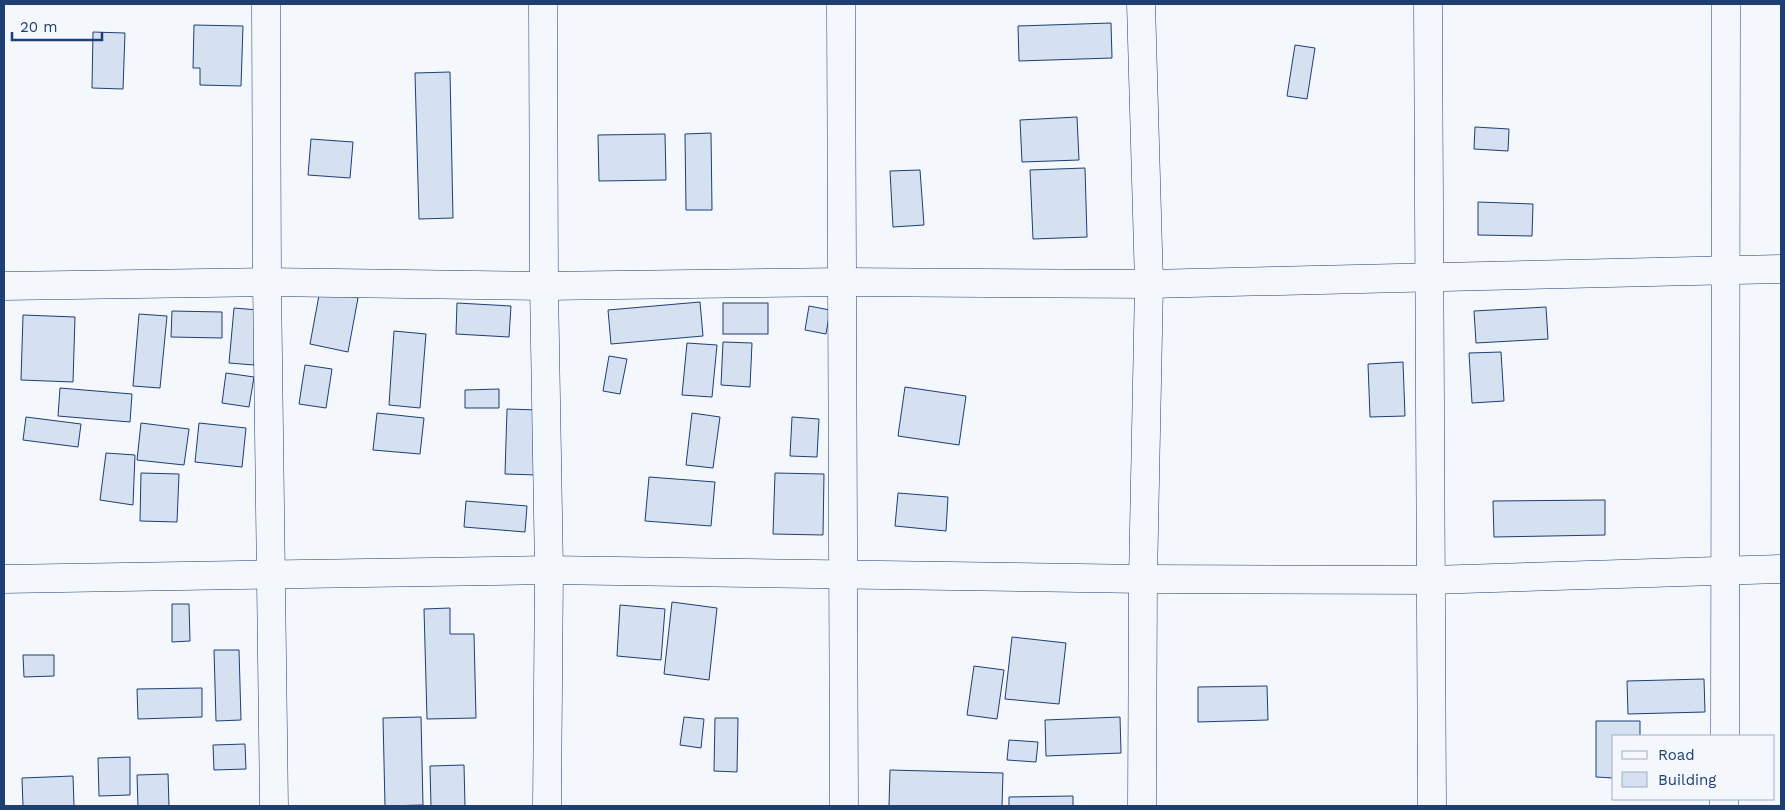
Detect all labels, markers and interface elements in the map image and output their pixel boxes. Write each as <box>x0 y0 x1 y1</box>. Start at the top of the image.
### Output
scale bar <box>12 10 102 42</box>
text: 20 m <box>20 18 58 36</box>
legend <box>1612 735 1775 800</box>
text: Road <box>1658 746 1695 764</box>
text: Building <box>1658 771 1716 789</box>

